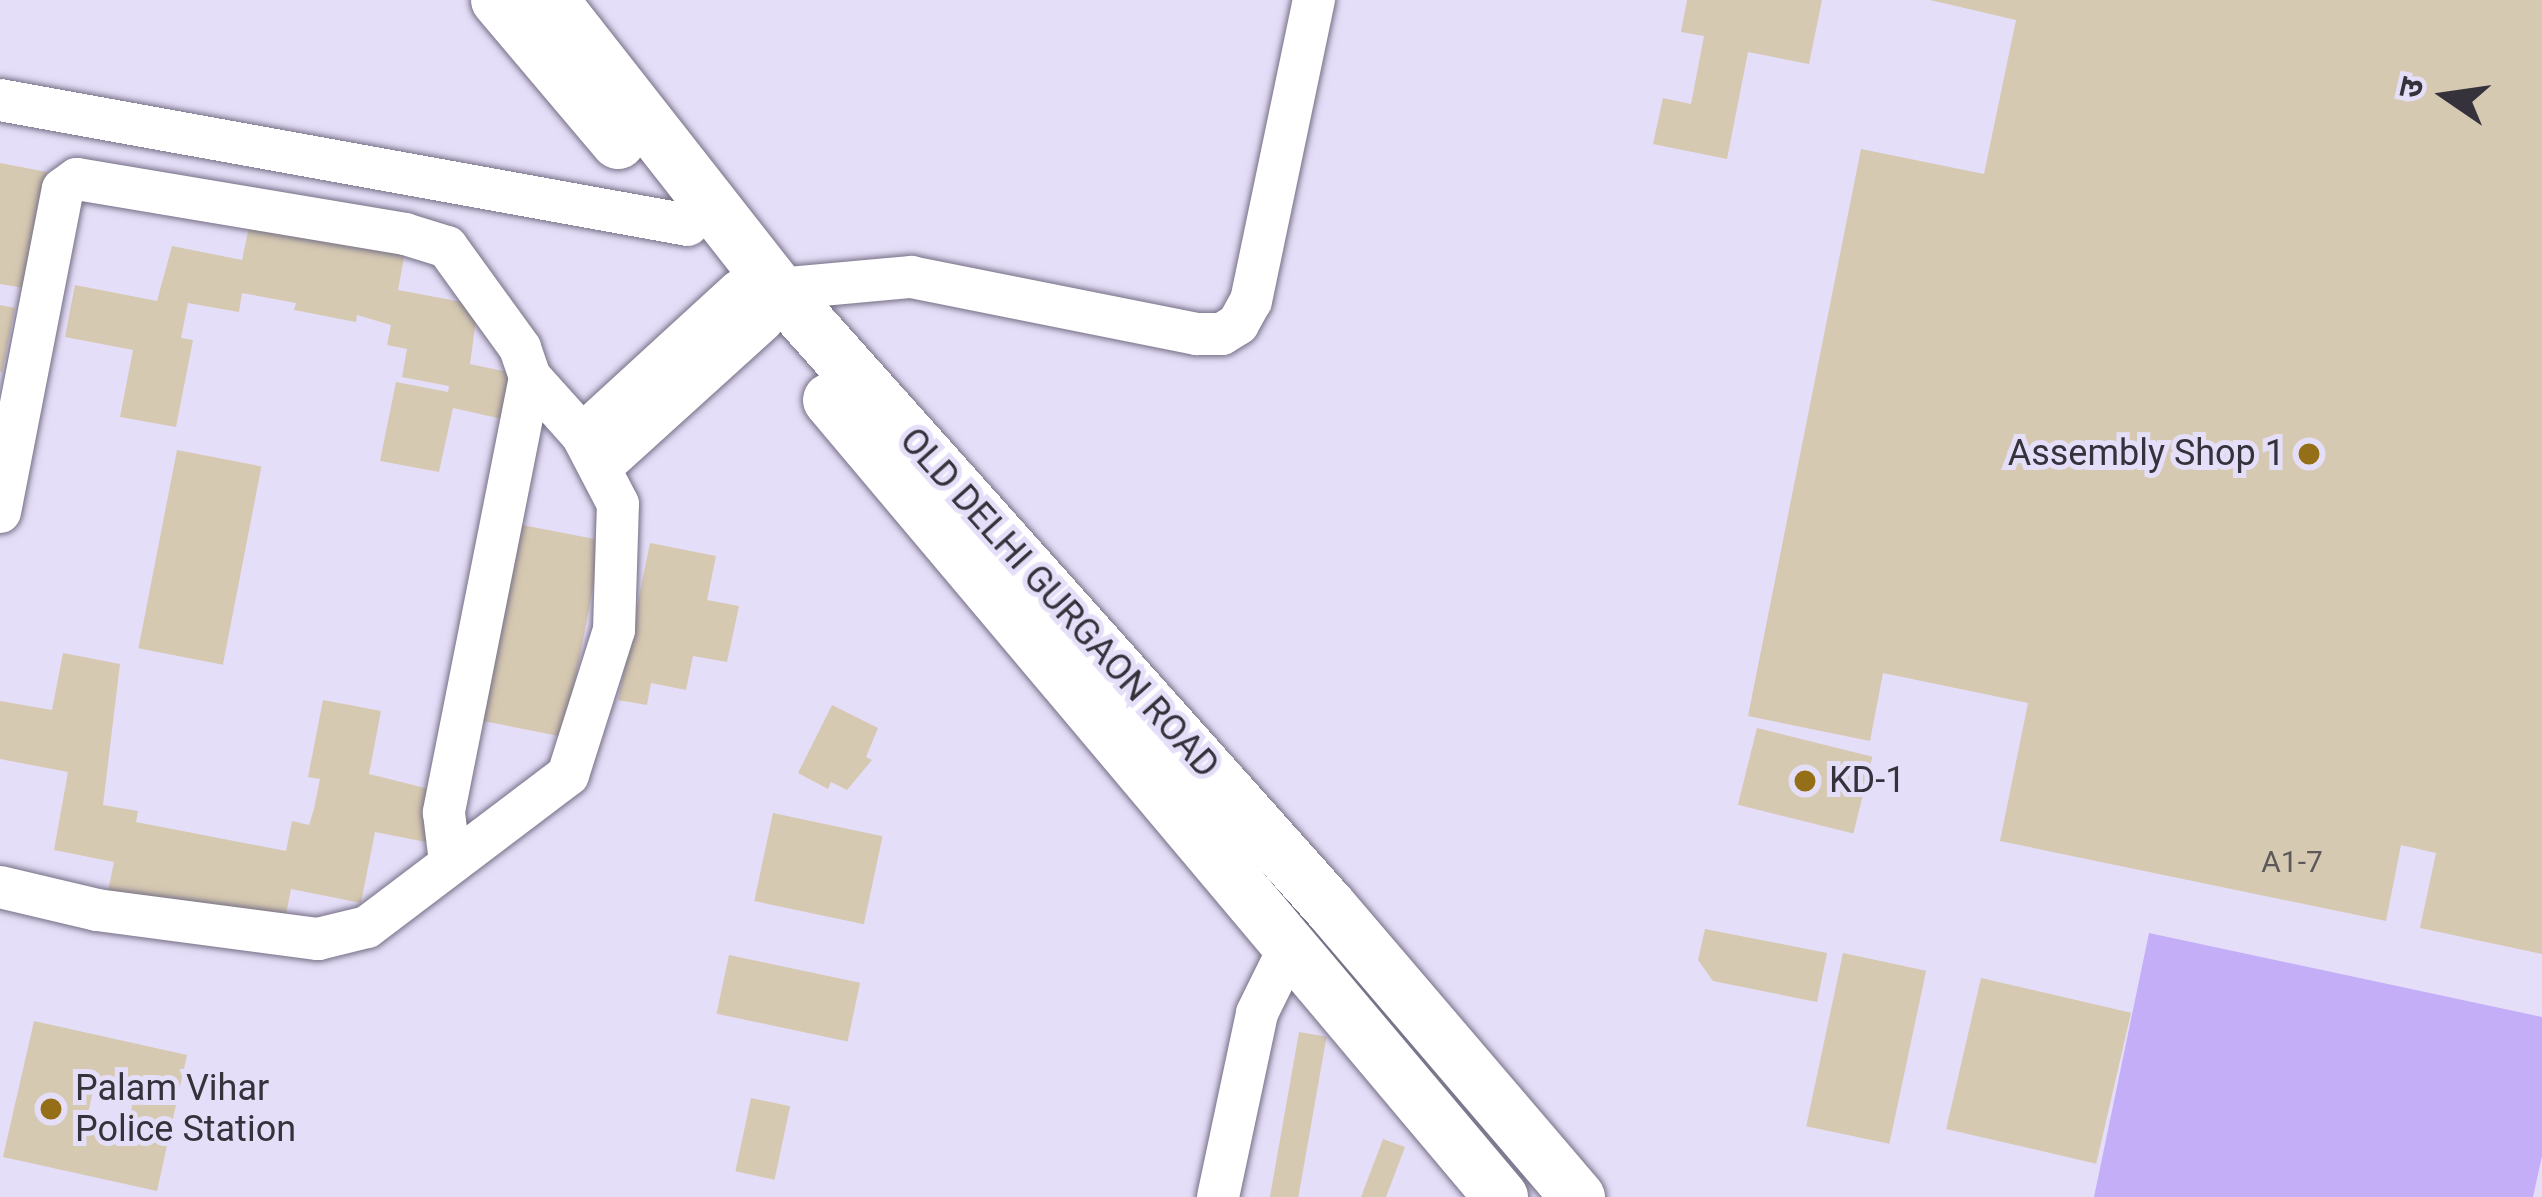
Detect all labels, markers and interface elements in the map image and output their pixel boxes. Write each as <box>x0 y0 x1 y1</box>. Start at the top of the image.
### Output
north arrow <box>2386 36 2506 156</box>
text: उ <box>2389 74 2432 102</box>
street label: OLD DELHI GURGAON ROAD <box>891 419 1227 787</box>
place label: Assembly Shop 1 <box>2008 432 2285 476</box>
marker: Assembly Shop 1 <box>2296 441 2322 467</box>
place label: KD-1 <box>1829 759 1905 803</box>
marker: KD-1 <box>1792 768 1818 794</box>
house number: A1-7 <box>2261 844 2323 880</box>
place label: Palam Vihar Police Station <box>75 1066 296 1151</box>
marker: Palam Vihar Police Station <box>38 1096 64 1122</box>

